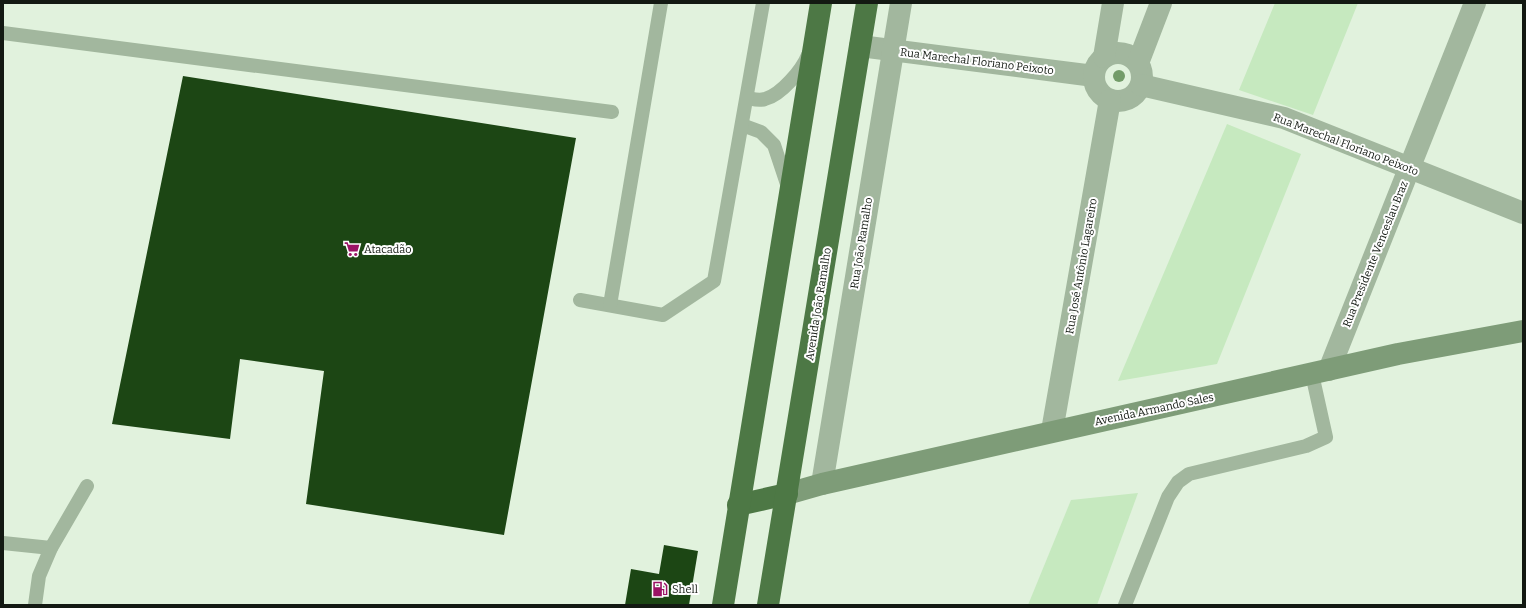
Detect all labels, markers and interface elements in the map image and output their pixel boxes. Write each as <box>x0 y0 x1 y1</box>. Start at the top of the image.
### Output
street label: Rua Marechal Floriano Peixoto <box>899 46 1054 77</box>
street label: Rua Marechal Floriano Peixoto <box>1271 111 1420 178</box>
street label: Rua Presidente Venceslau Braz <box>1340 179 1411 329</box>
street label: Rua João Ramalho <box>848 196 875 290</box>
street label: Rua José Antônio Lagareiro <box>1063 197 1100 335</box>
supermarket icon: Atacadão <box>343 240 361 258</box>
place label: Atacadão <box>364 243 412 256</box>
street label: Avenida João Ramalho <box>803 247 834 361</box>
street label: Avenida Armando Sales <box>1093 391 1215 428</box>
fuel station icon: Shell <box>651 580 669 598</box>
place label: Shell <box>672 583 698 596</box>

